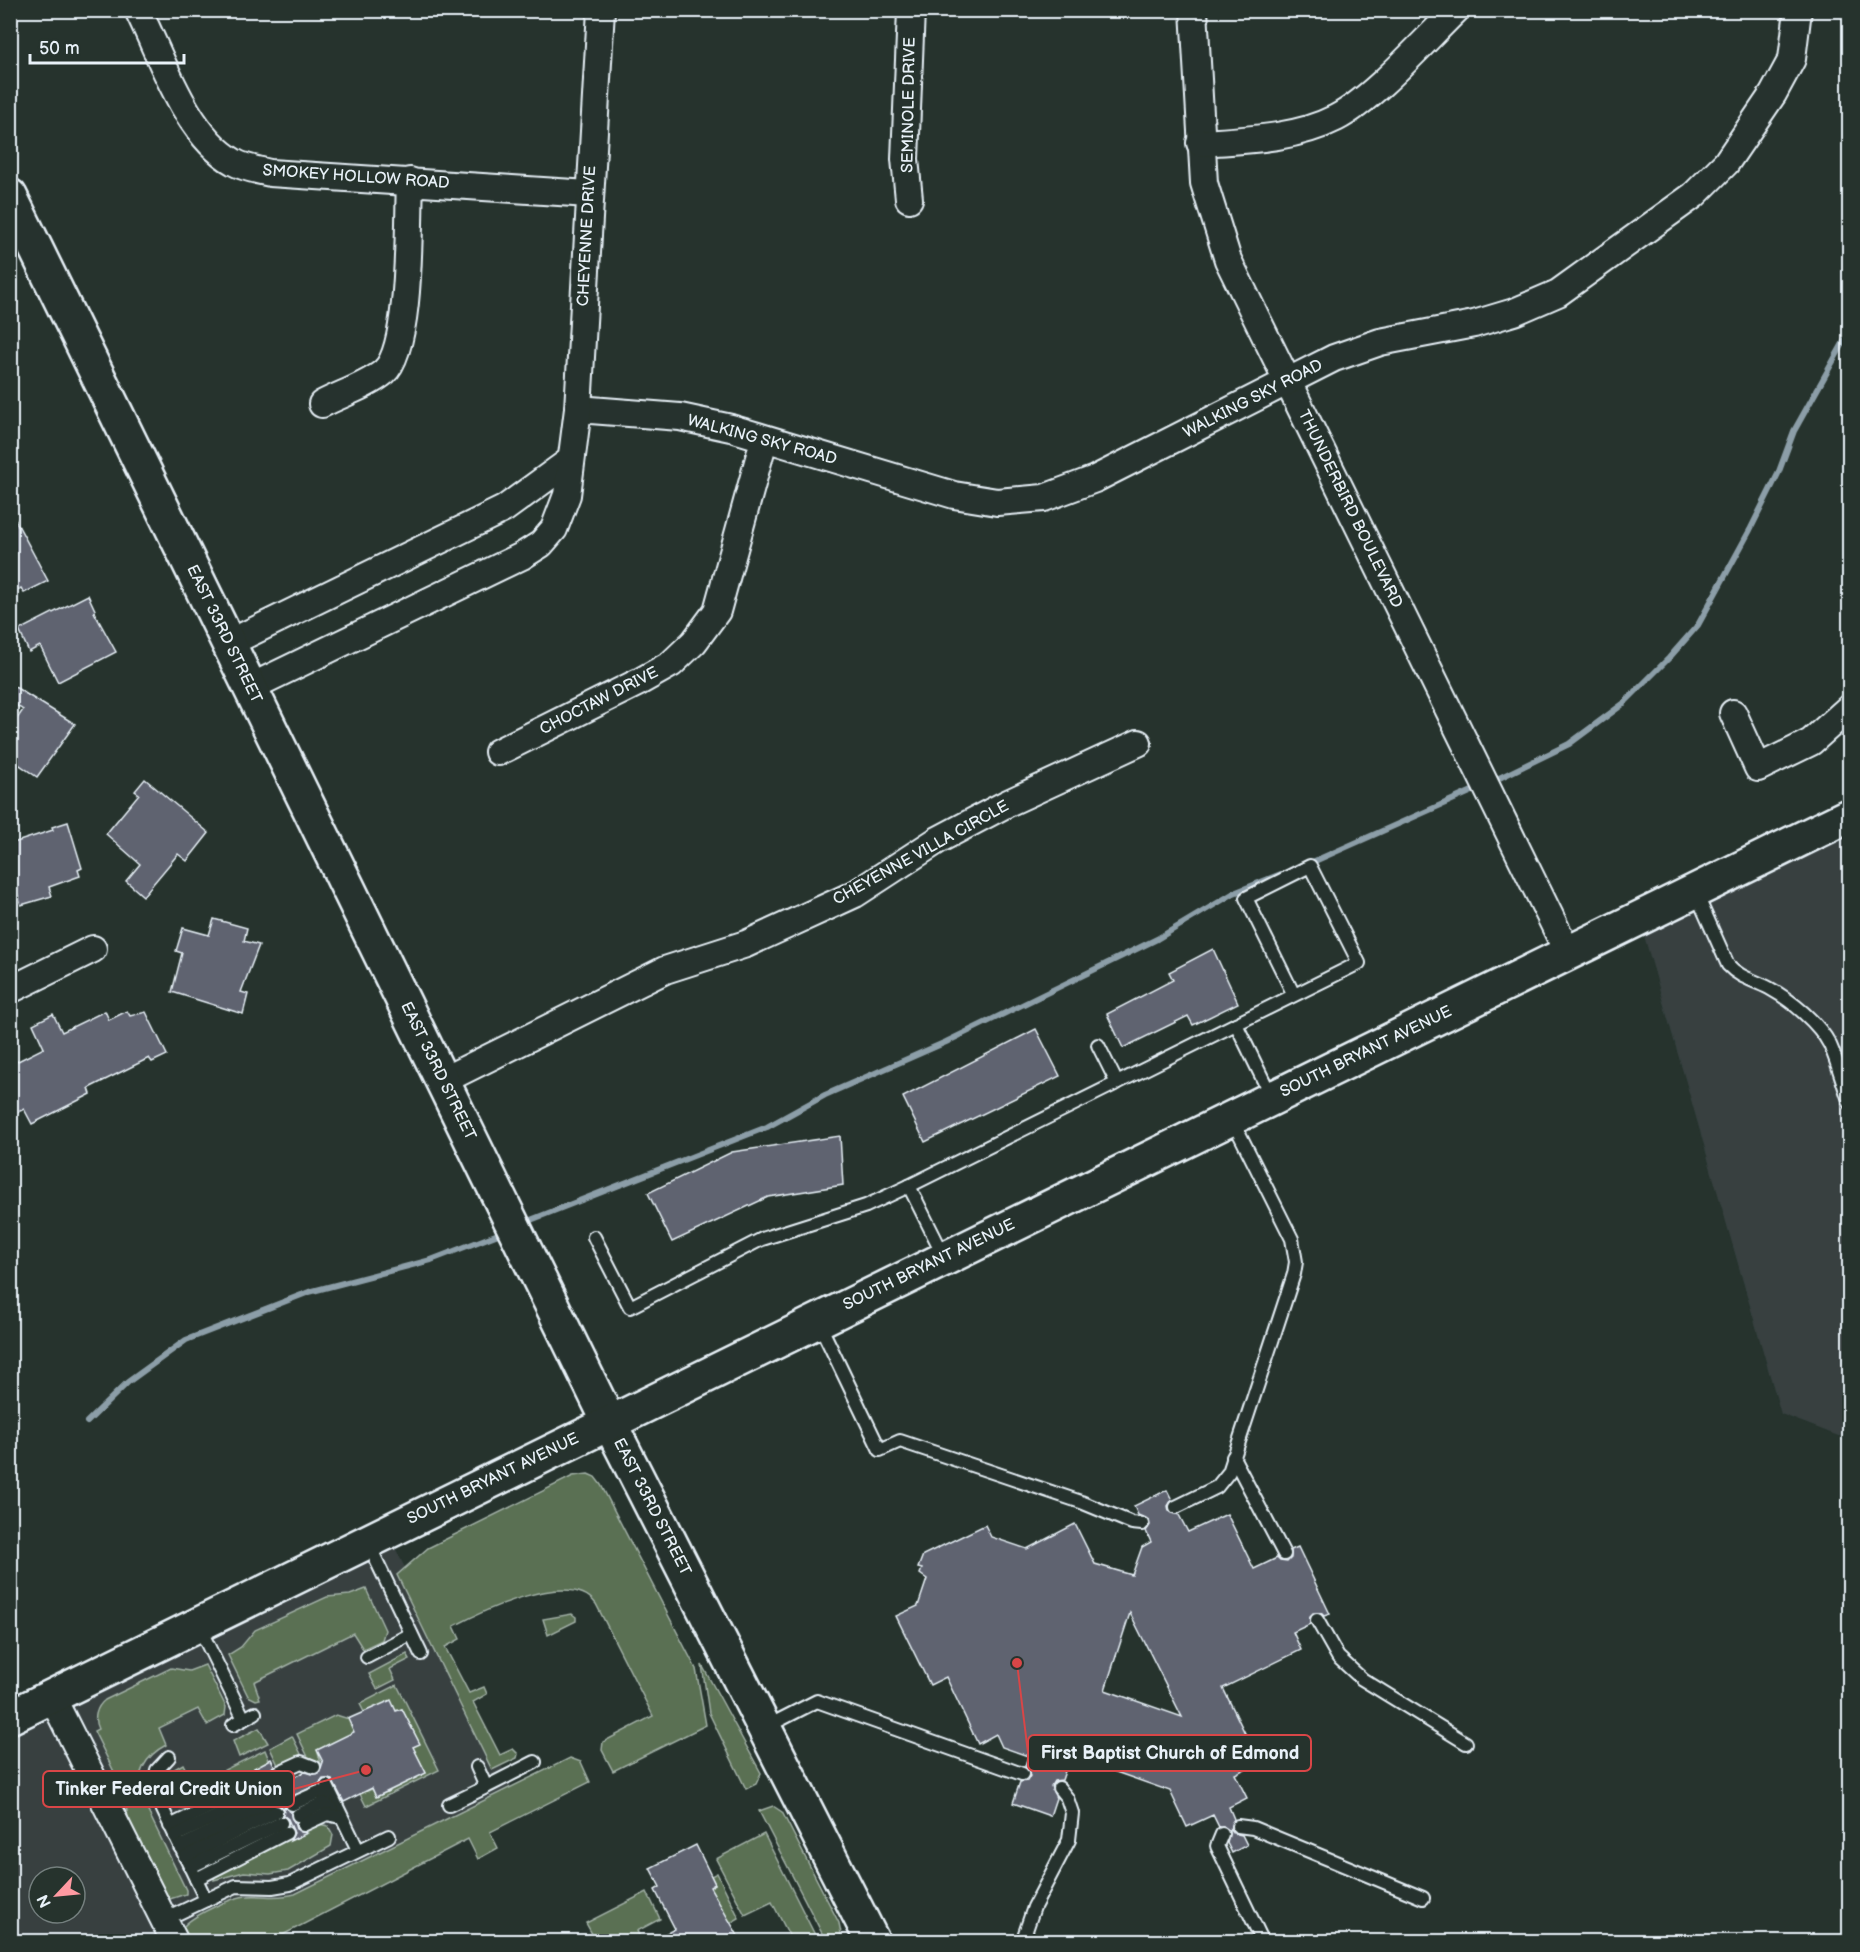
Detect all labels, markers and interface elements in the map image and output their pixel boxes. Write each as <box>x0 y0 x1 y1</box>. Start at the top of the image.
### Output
scale bar <box>30 27 184 65</box>
street label: SEMINOLE DRIVE <box>898 37 920 173</box>
text: 50 m <box>39 38 80 59</box>
street label: SMOKEY HOLLOW ROAD <box>262 161 450 193</box>
street label: CHEYENNE DRIVE <box>574 165 600 307</box>
street label: WALKING SKY ROAD <box>1180 356 1326 442</box>
street label: THUNDERBIRD BOULEVARD <box>1294 407 1406 611</box>
street label: WALKING SKY ROAD <box>685 411 839 469</box>
street label: EAST 33RD STREET <box>182 562 266 707</box>
street label: CHOCTAW DRIVE <box>537 663 661 739</box>
street label: CHEYENNE VILLA CIRCLE <box>830 797 1012 909</box>
street label: EAST 33RD STREET <box>396 999 480 1144</box>
street label: SOUTH BRYANT AVENUE <box>1277 1002 1455 1102</box>
street label: SOUTH BRYANT AVENUE <box>840 1215 1018 1315</box>
street label: SOUTH BRYANT AVENUE <box>404 1429 582 1529</box>
street label: EAST 33RD STREET <box>609 1435 695 1579</box>
callout: First Baptist Church of Edmond <box>1028 1735 1311 1771</box>
text: First Baptist Church of Edmond <box>1041 1743 1299 1764</box>
callout: Tinker Federal Credit Union <box>43 1771 294 1807</box>
text: Tinker Federal Credit Union <box>56 1779 282 1800</box>
north arrow <box>27 1865 87 1925</box>
text: N <box>34 1891 56 1910</box>

